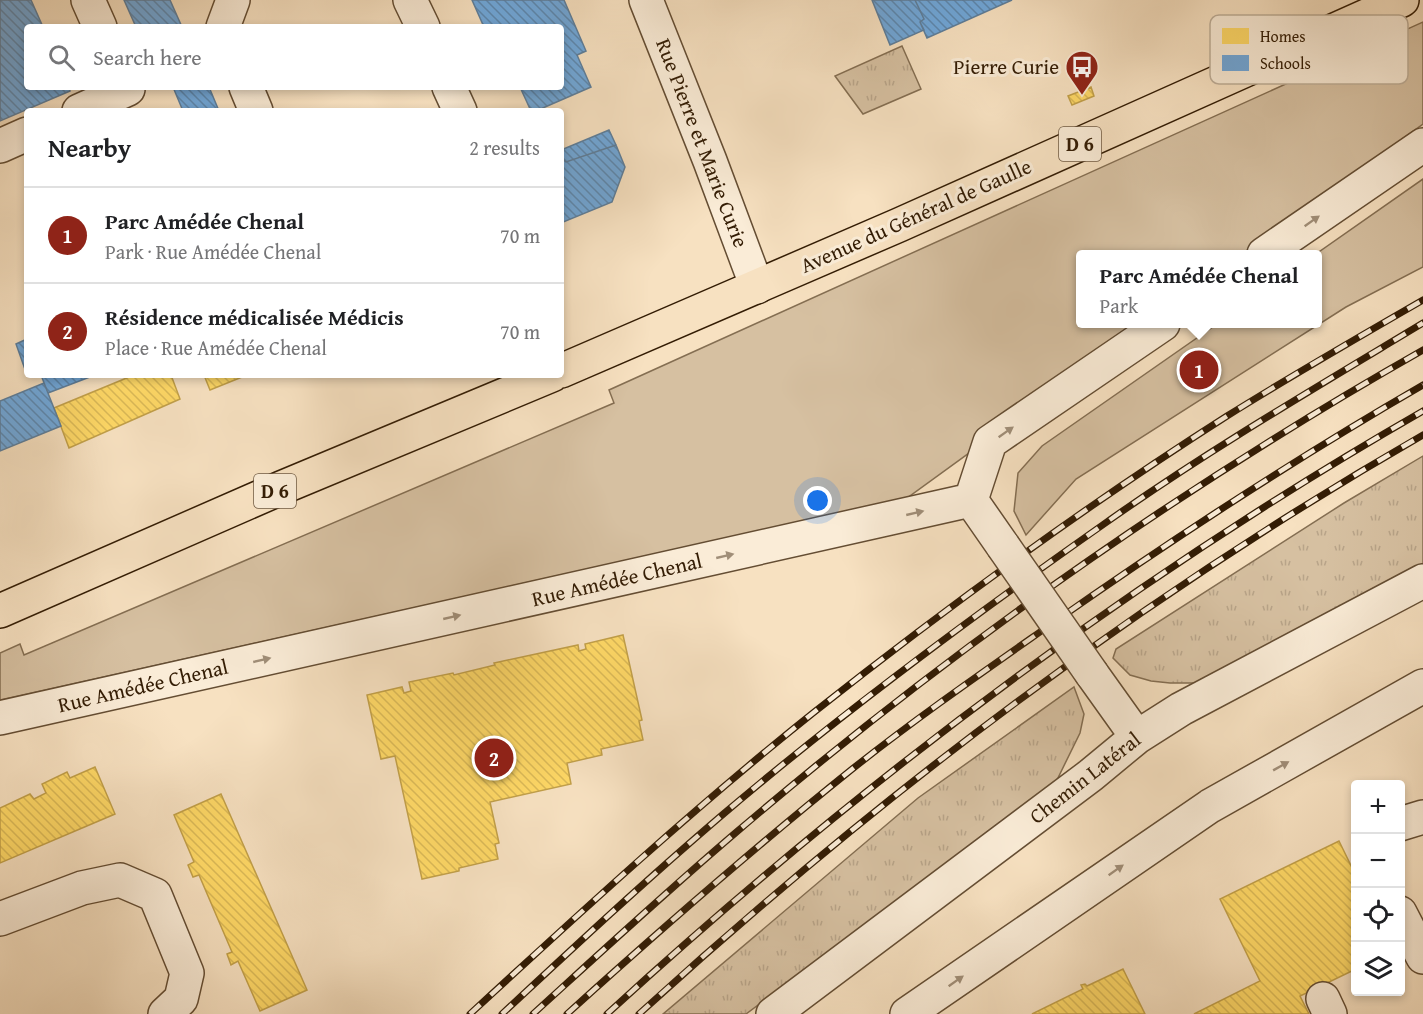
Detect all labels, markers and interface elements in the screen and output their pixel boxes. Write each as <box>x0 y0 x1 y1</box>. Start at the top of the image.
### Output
legend <box>1210 15 1408 84</box>
search box <box>24 24 564 90</box>
text: Homes <box>1260 24 1306 48</box>
street label: Rue Pierre et Marie Curie <box>648 34 757 252</box>
icon: search <box>45 41 78 74</box>
text: Search here <box>93 41 202 73</box>
bus stop icon: Pierre Curie <box>1064 49 1100 96</box>
place label: Pierre Curie <box>953 51 1059 82</box>
text: Schools <box>1260 51 1311 75</box>
road number: D 6 <box>1059 127 1101 161</box>
text: Nearby <box>48 128 131 167</box>
text: 2 results <box>469 133 540 162</box>
street label: Avenue du Général de Gaulle <box>795 150 1036 281</box>
text: Parc Amédée Chenal <box>105 205 304 237</box>
one-way arrow <box>1303 215 1319 227</box>
text: 1 <box>62 221 73 250</box>
text: 70 m <box>500 221 540 250</box>
text: Park · Rue Amédée Chenal <box>105 237 321 266</box>
popup <box>1076 250 1322 328</box>
text: Parc Amédée Chenal <box>1100 259 1299 291</box>
text: Park <box>1100 291 1138 320</box>
text: Résidence médicalisée Médicis <box>105 301 404 333</box>
text: 2 <box>62 317 73 346</box>
text: 70 m <box>500 317 540 346</box>
text: Place · Rue Amédée Chenal <box>105 333 327 362</box>
pin: 1 <box>1180 348 1218 392</box>
one-way arrow <box>998 427 1014 438</box>
road number: D 6 <box>254 474 296 508</box>
your location <box>803 486 832 515</box>
one-way arrow <box>906 508 924 518</box>
street label: Rue Amédée Chenal <box>529 545 705 614</box>
one-way arrow <box>715 551 734 560</box>
one-way arrow <box>443 612 462 621</box>
street label: Rue Amédée Chenal <box>55 651 231 720</box>
one-way arrow <box>253 654 271 664</box>
street label: Chemin Latéral <box>1022 724 1147 831</box>
pin: 2 <box>474 736 514 780</box>
one-way arrow <box>1273 761 1290 771</box>
map controls <box>1351 780 1405 996</box>
button: + <box>1351 780 1405 834</box>
button: − <box>1351 834 1405 888</box>
one-way arrow <box>1108 864 1124 876</box>
button: locate <box>1351 888 1405 942</box>
button: layers <box>1351 942 1405 996</box>
one-way arrow <box>947 975 963 987</box>

